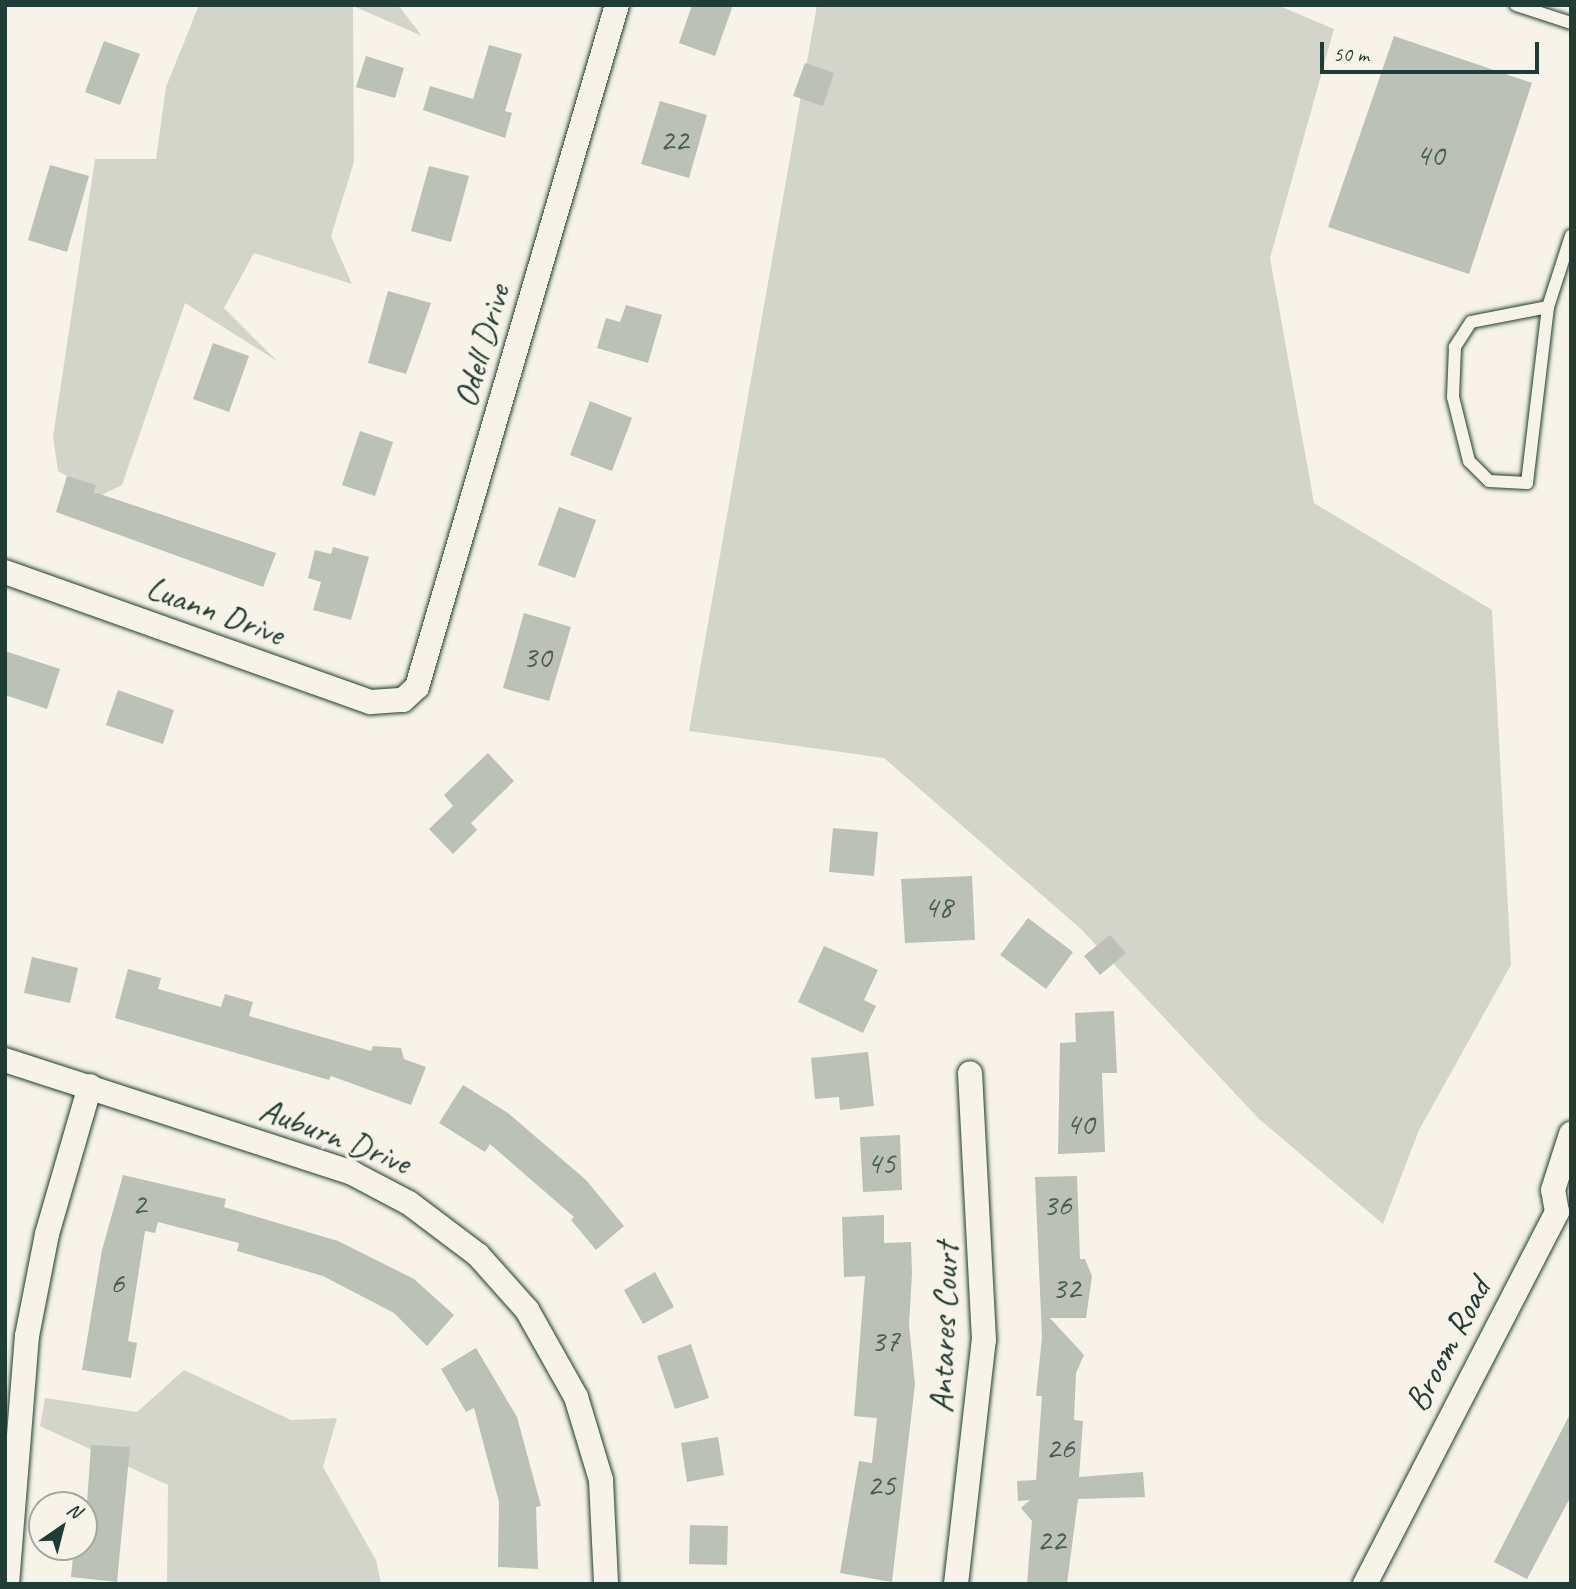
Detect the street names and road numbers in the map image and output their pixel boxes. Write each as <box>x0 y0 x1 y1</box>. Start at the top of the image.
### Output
street label: Odell Drive <box>444 280 520 412</box>
street label: Luann Drive <box>140 567 290 655</box>
street label: Auburn Drive <box>254 1088 416 1184</box>
street label: Antares Court <box>920 1242 968 1414</box>
street label: Broom Road <box>1396 1272 1500 1418</box>

